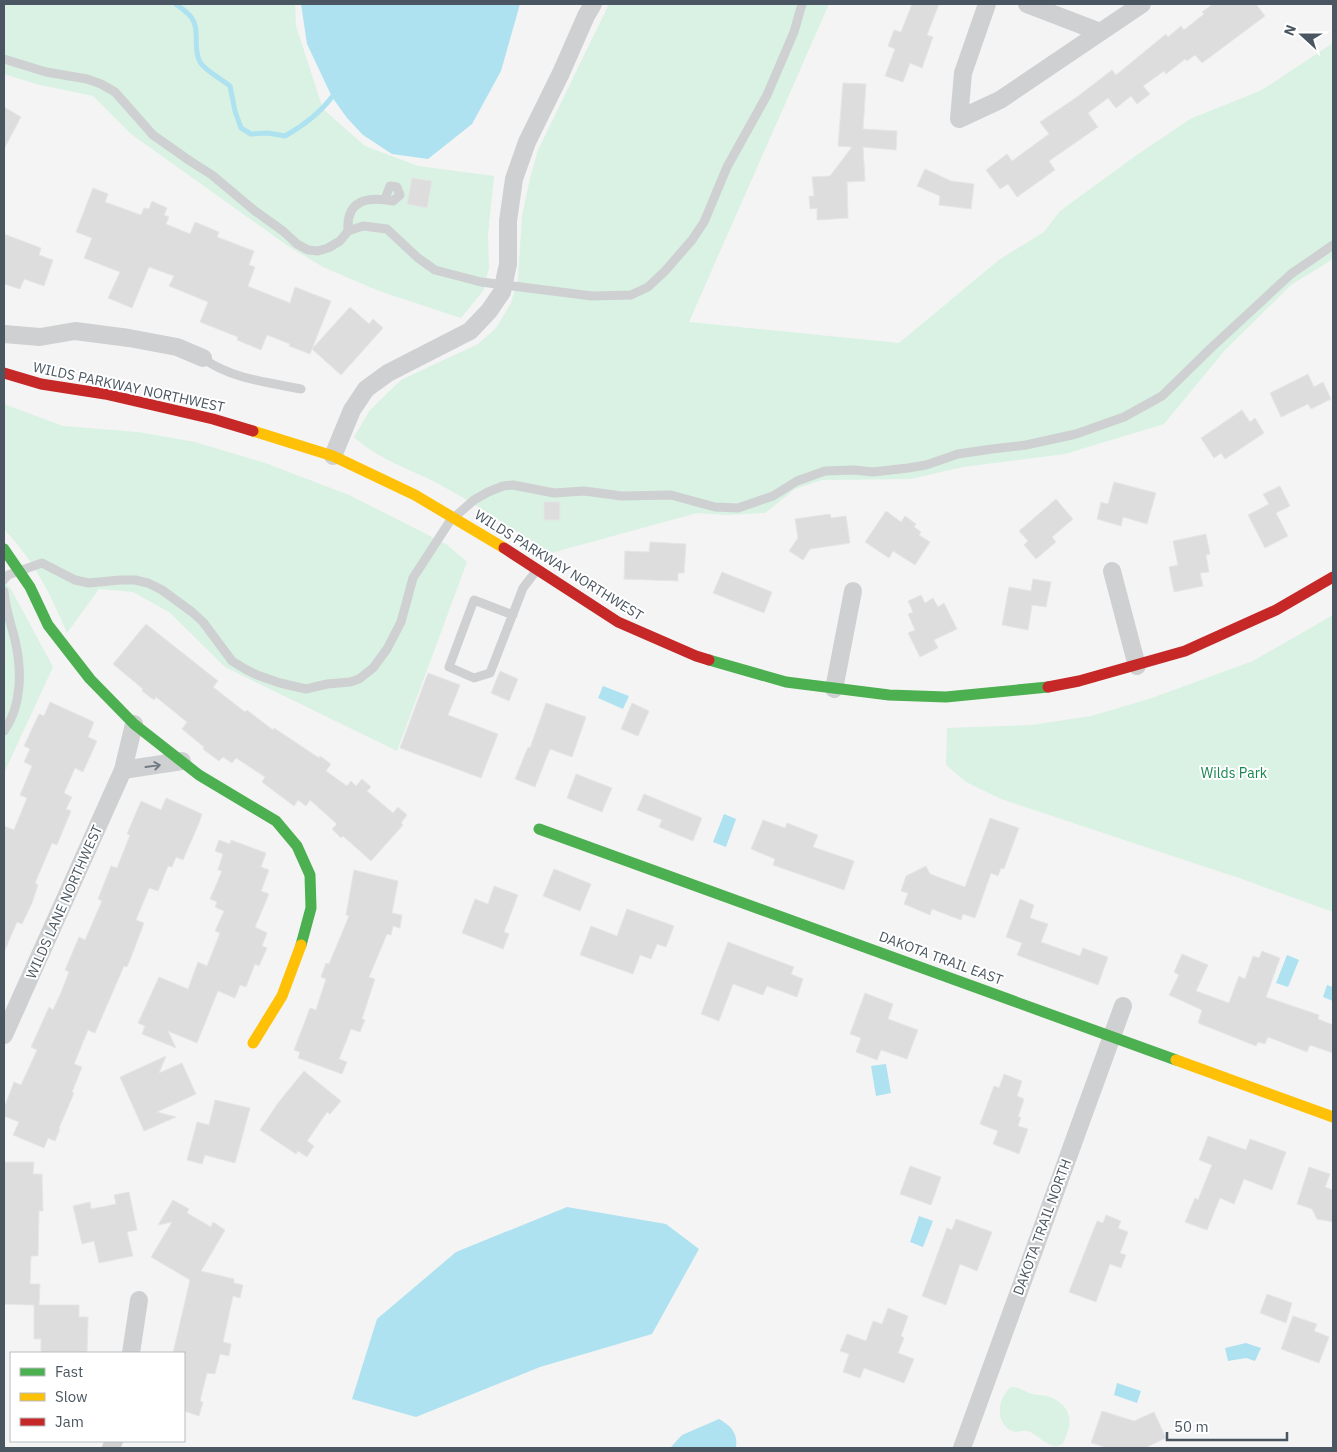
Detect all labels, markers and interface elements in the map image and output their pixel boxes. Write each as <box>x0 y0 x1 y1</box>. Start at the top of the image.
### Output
north arrow <box>1277 10 1327 60</box>
text: N <box>1280 22 1300 38</box>
street label: WILDS PARKWAY NORTHWEST <box>31 358 227 416</box>
street label: WILDS PARKWAY NORTHWEST <box>471 506 647 624</box>
one-way arrow <box>144 760 160 770</box>
park label: Wilds Park <box>1201 764 1268 782</box>
street label: WILDS LANE NORTHWEST <box>22 822 106 982</box>
street label: DAKOTA TRAIL EAST <box>877 927 1005 989</box>
street label: DAKOTA TRAIL NORTH <box>1009 1156 1075 1298</box>
legend <box>10 1352 185 1442</box>
text: Fast <box>55 1362 83 1381</box>
text: Slow <box>55 1387 88 1406</box>
scale bar <box>1167 1410 1287 1442</box>
text: Jam <box>55 1412 84 1431</box>
text: 50 m <box>1174 1417 1209 1436</box>

